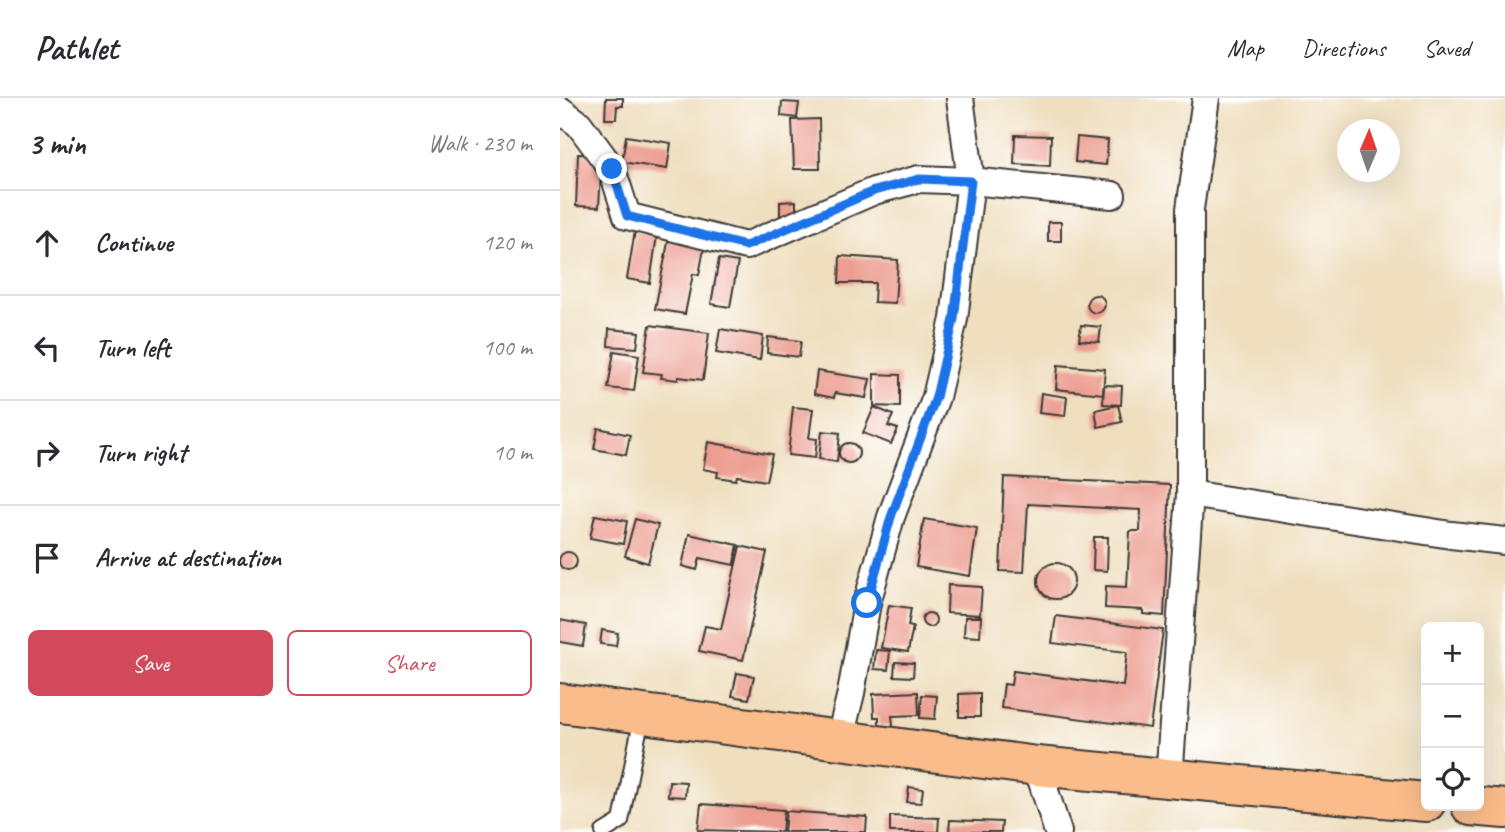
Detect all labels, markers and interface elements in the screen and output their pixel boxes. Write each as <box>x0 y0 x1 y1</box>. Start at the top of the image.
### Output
text: Pathlet <box>35 27 118 69</box>
text: Map <box>1227 33 1264 63</box>
text: Directions <box>1302 33 1385 63</box>
text: Saved <box>1423 33 1470 63</box>
north arrow <box>1337 119 1400 182</box>
text: 3 min <box>28 125 85 163</box>
text: Walk · 230 m <box>428 129 532 158</box>
route end <box>596 153 627 184</box>
icon: ahead <box>28 224 66 262</box>
text: Continue <box>95 226 173 259</box>
text: 120 m <box>483 228 532 257</box>
icon: left <box>28 329 66 367</box>
text: Turn left <box>95 331 170 364</box>
text: 100 m <box>483 333 532 362</box>
icon: right <box>28 434 66 472</box>
text: Turn right <box>95 436 186 469</box>
text: 10 m <box>493 438 532 467</box>
icon: arrive <box>28 539 66 577</box>
text: Arrive at destination <box>95 541 281 574</box>
route start <box>851 587 882 618</box>
map controls <box>1421 622 1484 811</box>
button: + <box>1421 622 1484 685</box>
button: Save <box>28 630 273 696</box>
button: Share <box>287 630 532 696</box>
button: − <box>1421 685 1484 748</box>
button: locate <box>1421 748 1484 811</box>

